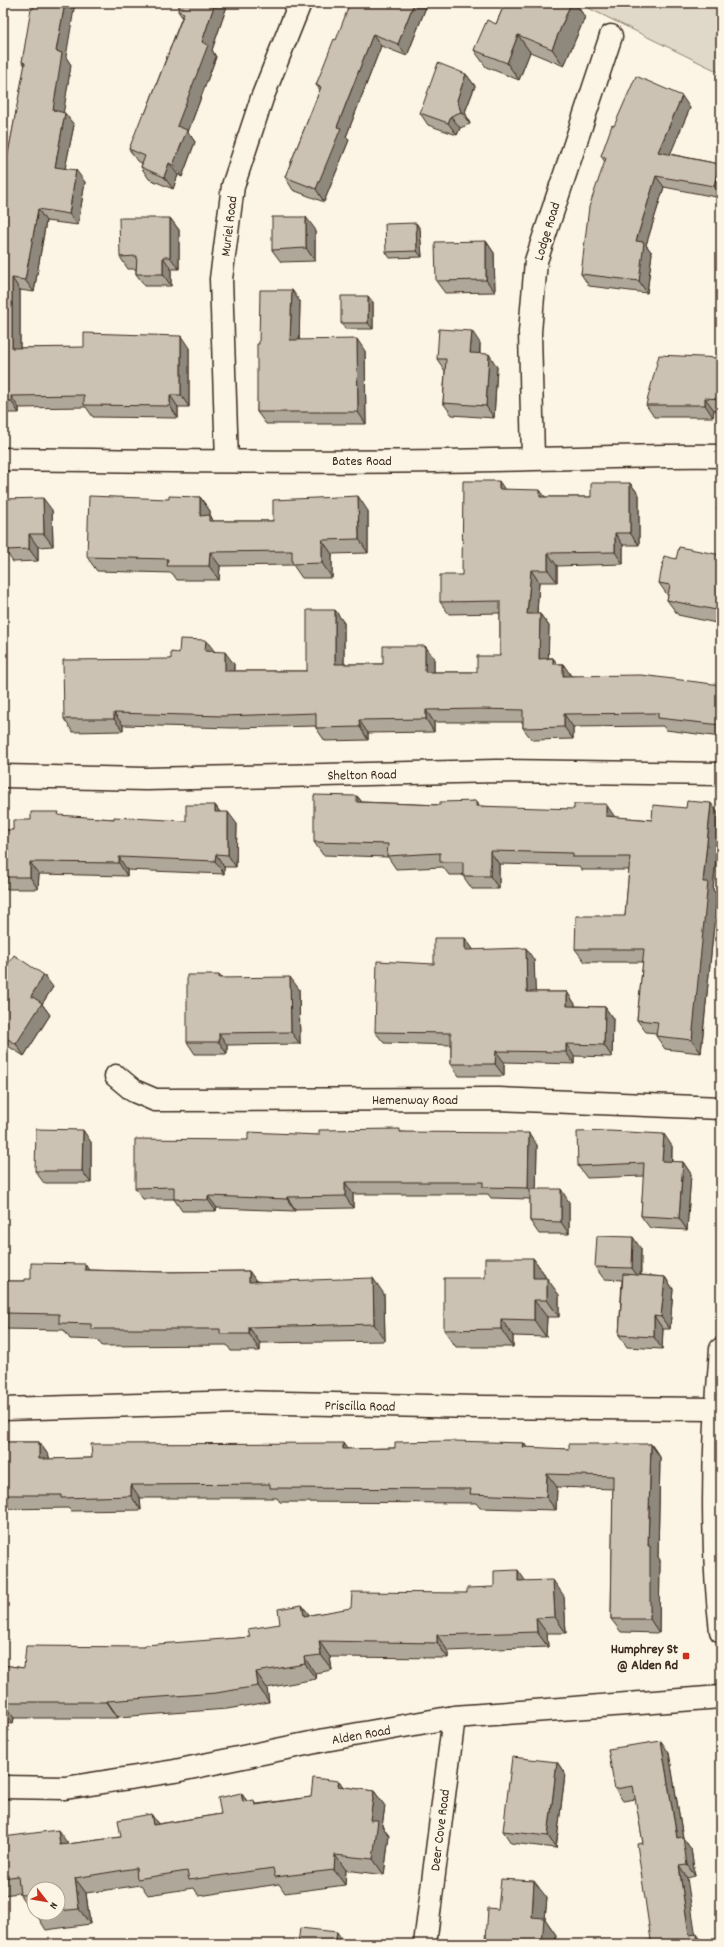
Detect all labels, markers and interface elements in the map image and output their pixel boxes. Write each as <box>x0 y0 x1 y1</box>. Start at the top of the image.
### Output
street label: Muriel Road <box>216 195 244 258</box>
street label: Lodge Road <box>530 200 566 263</box>
street label: Bates Road <box>332 452 392 472</box>
street label: Shelton Road <box>327 765 397 787</box>
street label: Hemenway Road <box>372 1091 458 1111</box>
street label: Priscilla Road <box>324 1396 396 1418</box>
place label: Humphrey St @ Alden Rd <box>611 1640 679 1676</box>
marker: Humphrey St @ Alden Rd <box>681 1651 691 1661</box>
street label: Alden Road <box>330 1721 392 1751</box>
street label: Deer Cove Road <box>426 1788 456 1872</box>
north arrow <box>26 1881 66 1921</box>
text: N <box>44 1899 61 1912</box>

